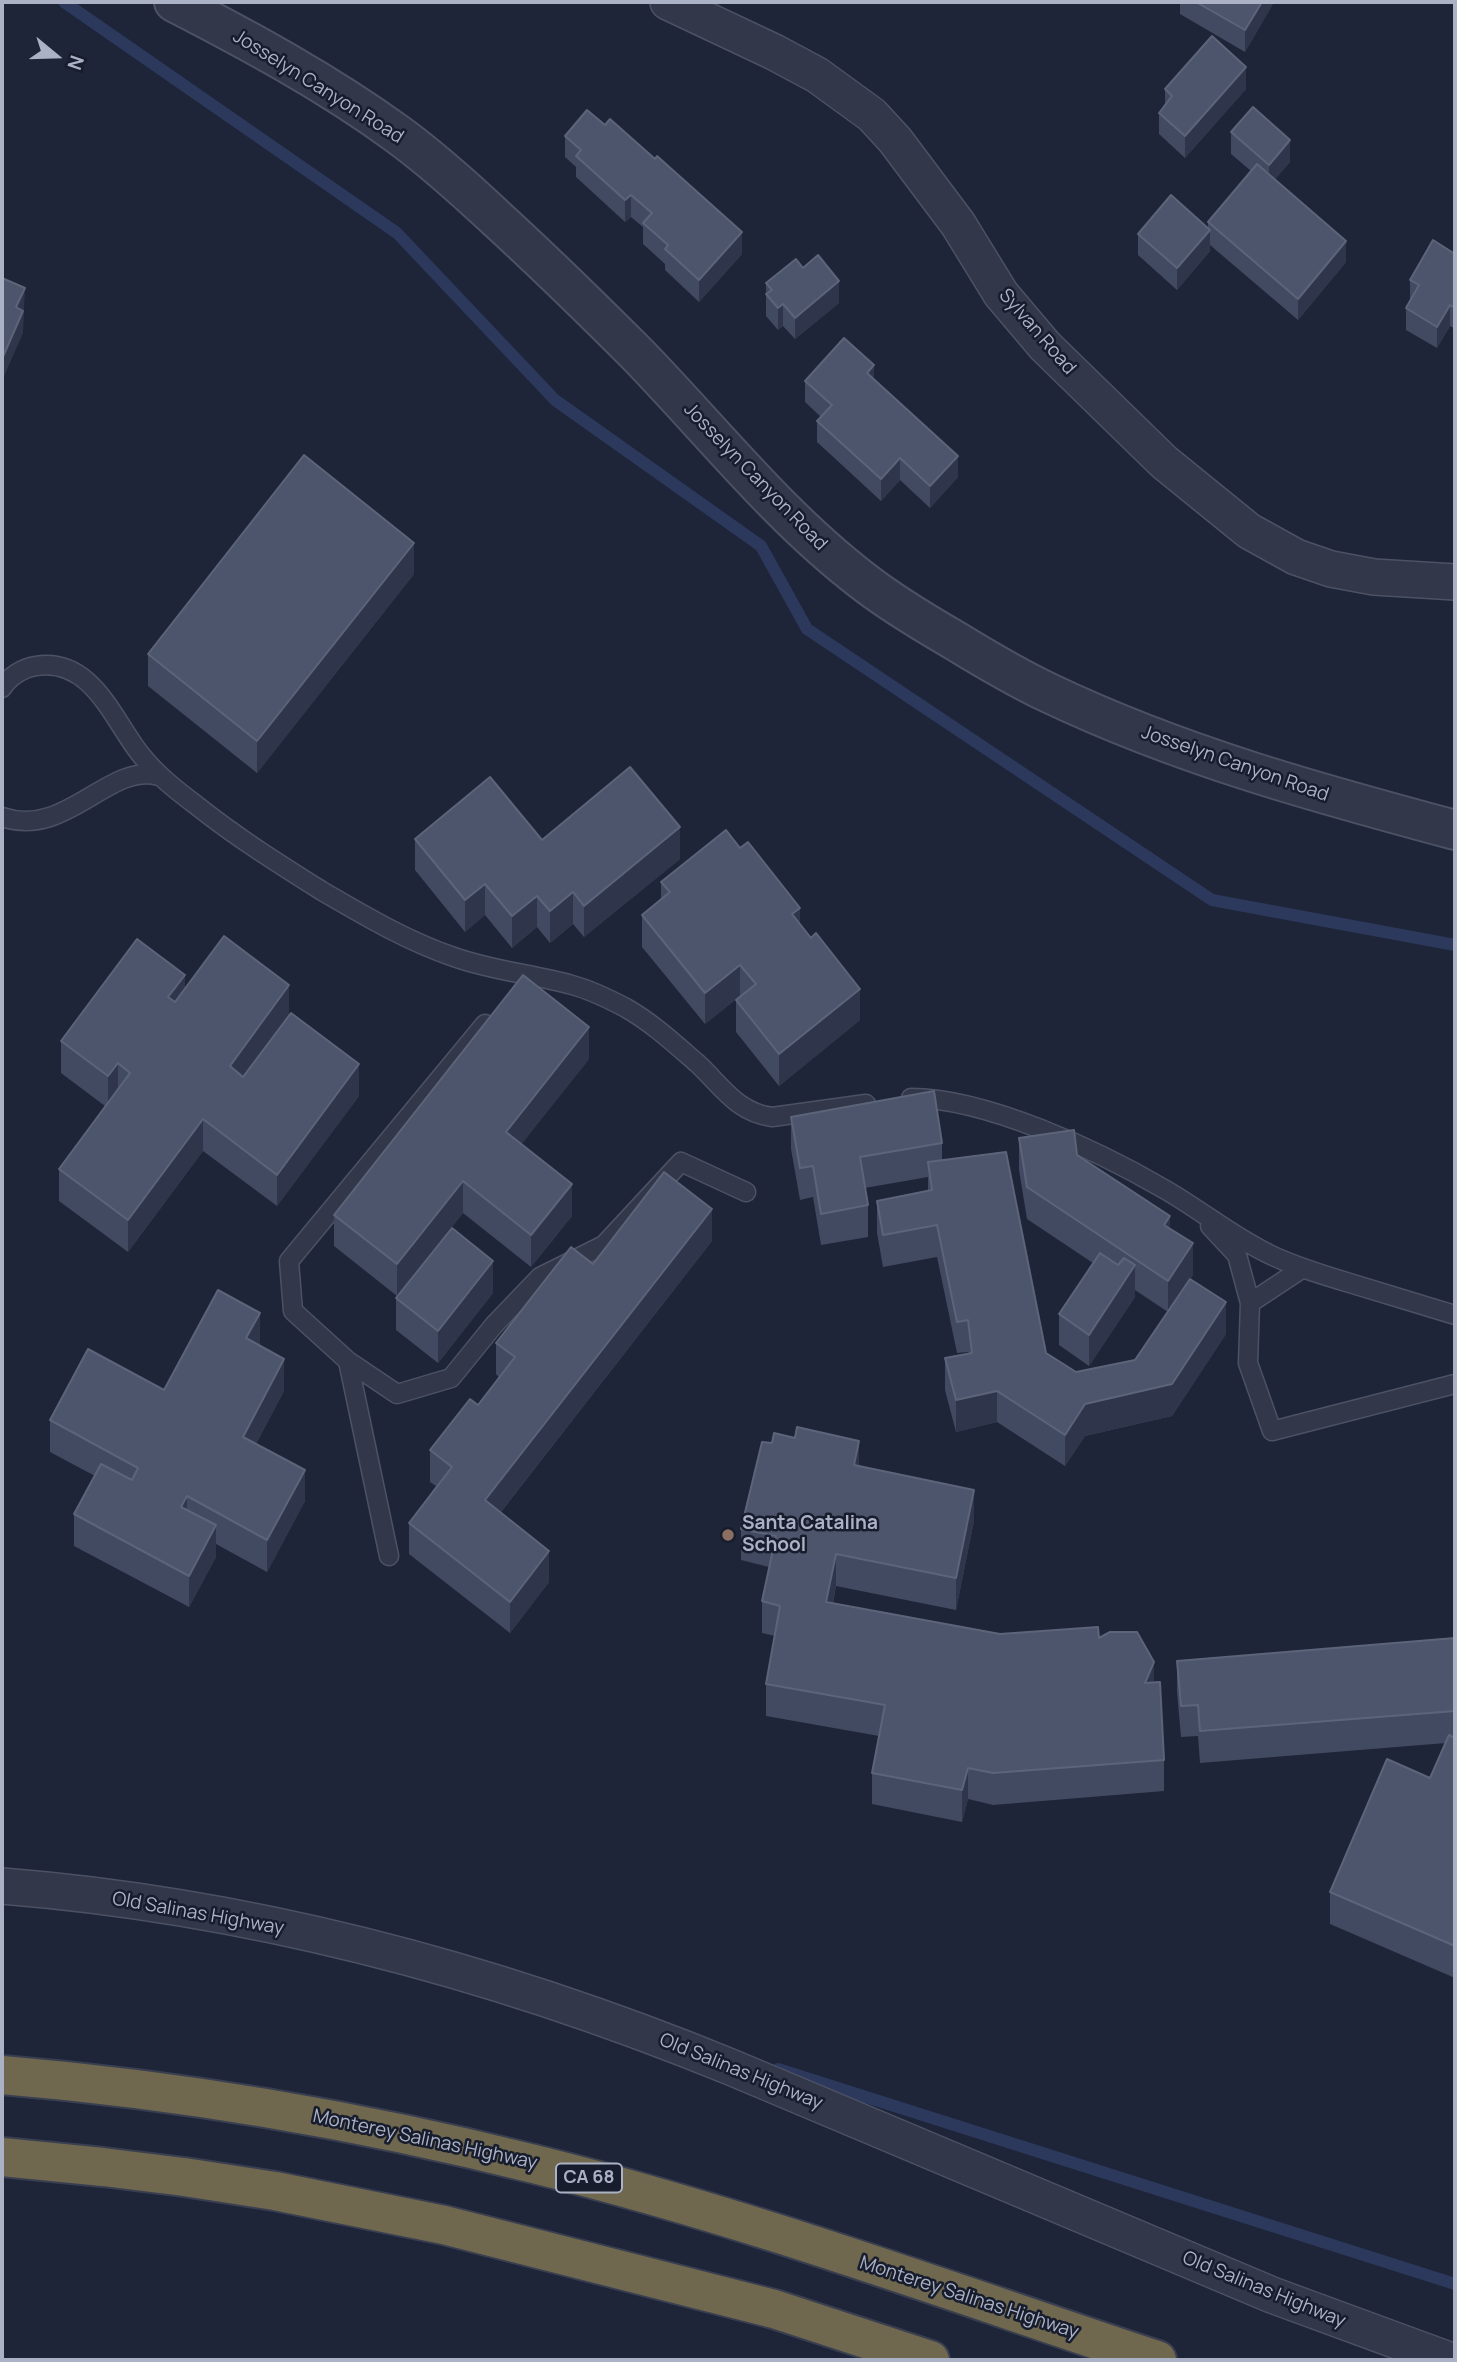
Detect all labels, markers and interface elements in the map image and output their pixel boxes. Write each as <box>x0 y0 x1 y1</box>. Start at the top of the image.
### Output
north arrow <box>21 21 91 91</box>
street label: Josselyn Canyon Road <box>229 25 407 149</box>
text: N <box>61 52 90 74</box>
street label: Sylvan Road <box>994 285 1080 379</box>
street label: Josselyn Canyon Road <box>679 398 831 556</box>
street label: Josselyn Canyon Road <box>1138 721 1332 807</box>
place label: Santa Catalina School <box>742 1513 878 1557</box>
marker: Santa Catalina School <box>720 1527 736 1543</box>
street label: Old Salinas Highway <box>110 1888 286 1940</box>
street label: Old Salinas Highway <box>656 2029 826 2115</box>
street label: Monterey Salinas Highway <box>311 2105 539 2175</box>
road number: CA 68 <box>556 2164 622 2192</box>
street label: Old Salinas Highway <box>1179 2247 1349 2333</box>
street label: Monterey Salinas Highway <box>857 2252 1081 2344</box>

